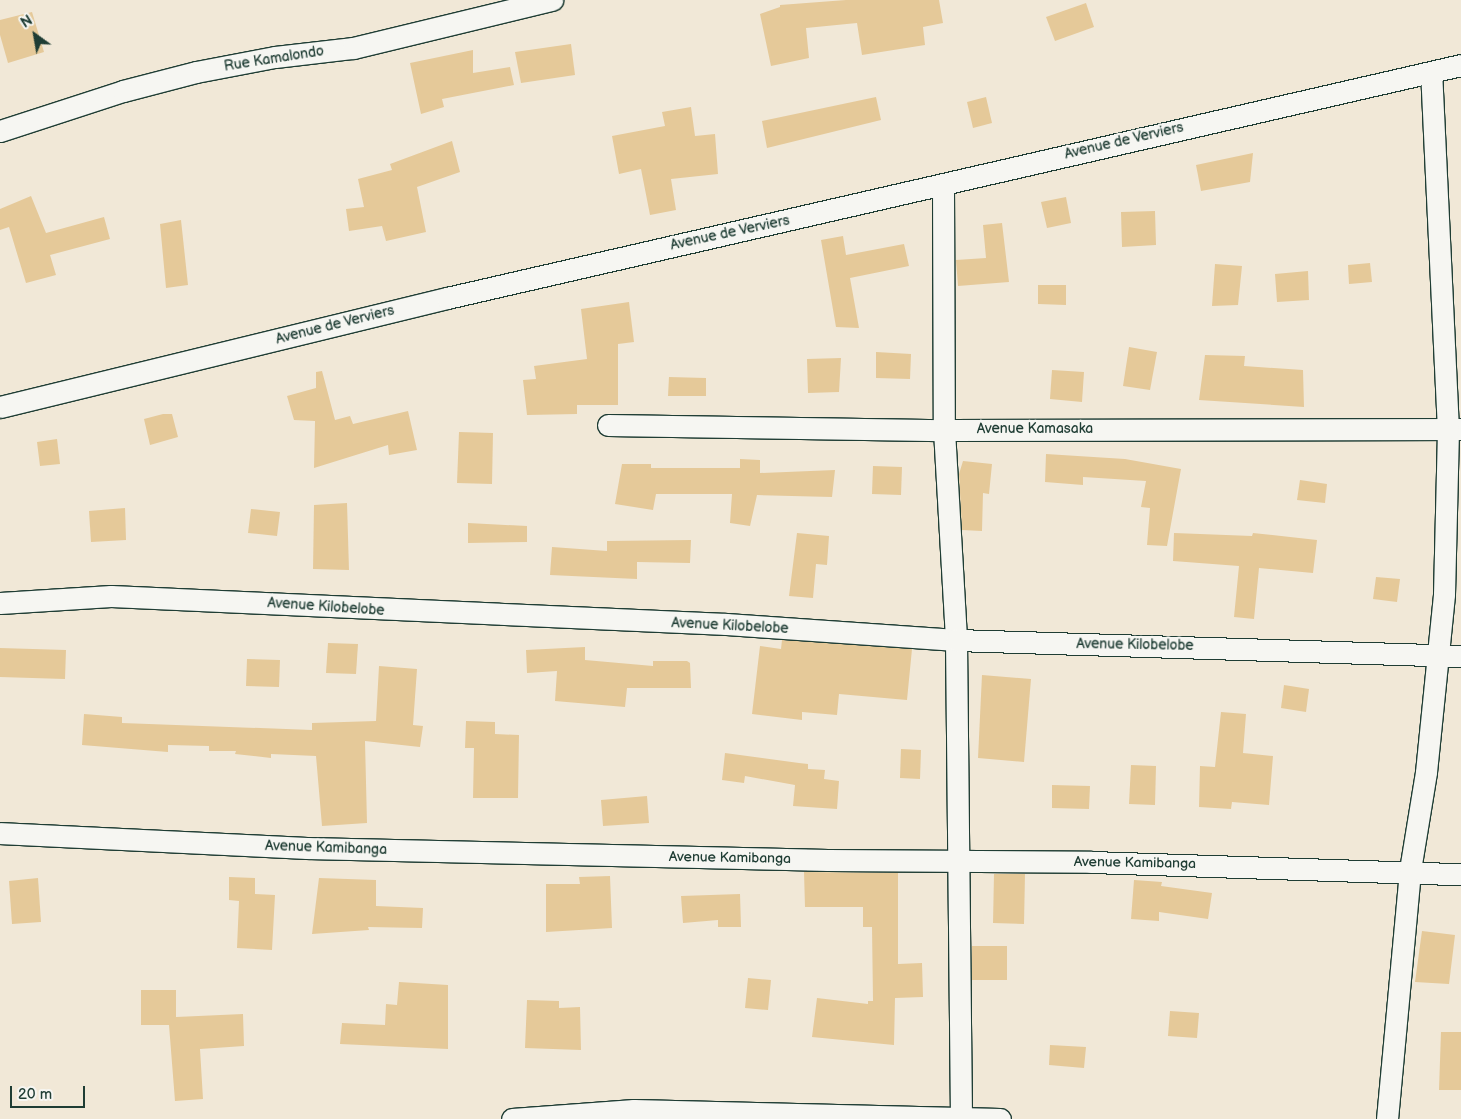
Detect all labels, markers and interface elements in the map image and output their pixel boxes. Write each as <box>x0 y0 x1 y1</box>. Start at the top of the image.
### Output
north arrow <box>10 10 60 60</box>
text: N <box>18 12 36 32</box>
street label: Rue Kamalondo <box>223 43 325 75</box>
street label: Avenue de Verviers <box>1063 119 1185 163</box>
street label: Avenue de Verviers <box>669 212 791 254</box>
street label: Avenue de Verviers <box>274 302 396 348</box>
street label: Avenue Kamasaka <box>977 421 1093 437</box>
street label: Avenue Kilobelobe <box>267 595 385 619</box>
street label: Avenue Kilobelobe <box>671 615 789 637</box>
street label: Avenue Kilobelobe <box>1076 636 1194 654</box>
street label: Avenue Kamibanga <box>265 837 387 859</box>
street label: Avenue Kamibanga <box>669 849 791 867</box>
street label: Avenue Kamibanga <box>1074 854 1196 872</box>
scale bar <box>12 1076 88 1108</box>
text: 20 m <box>18 1085 52 1104</box>

